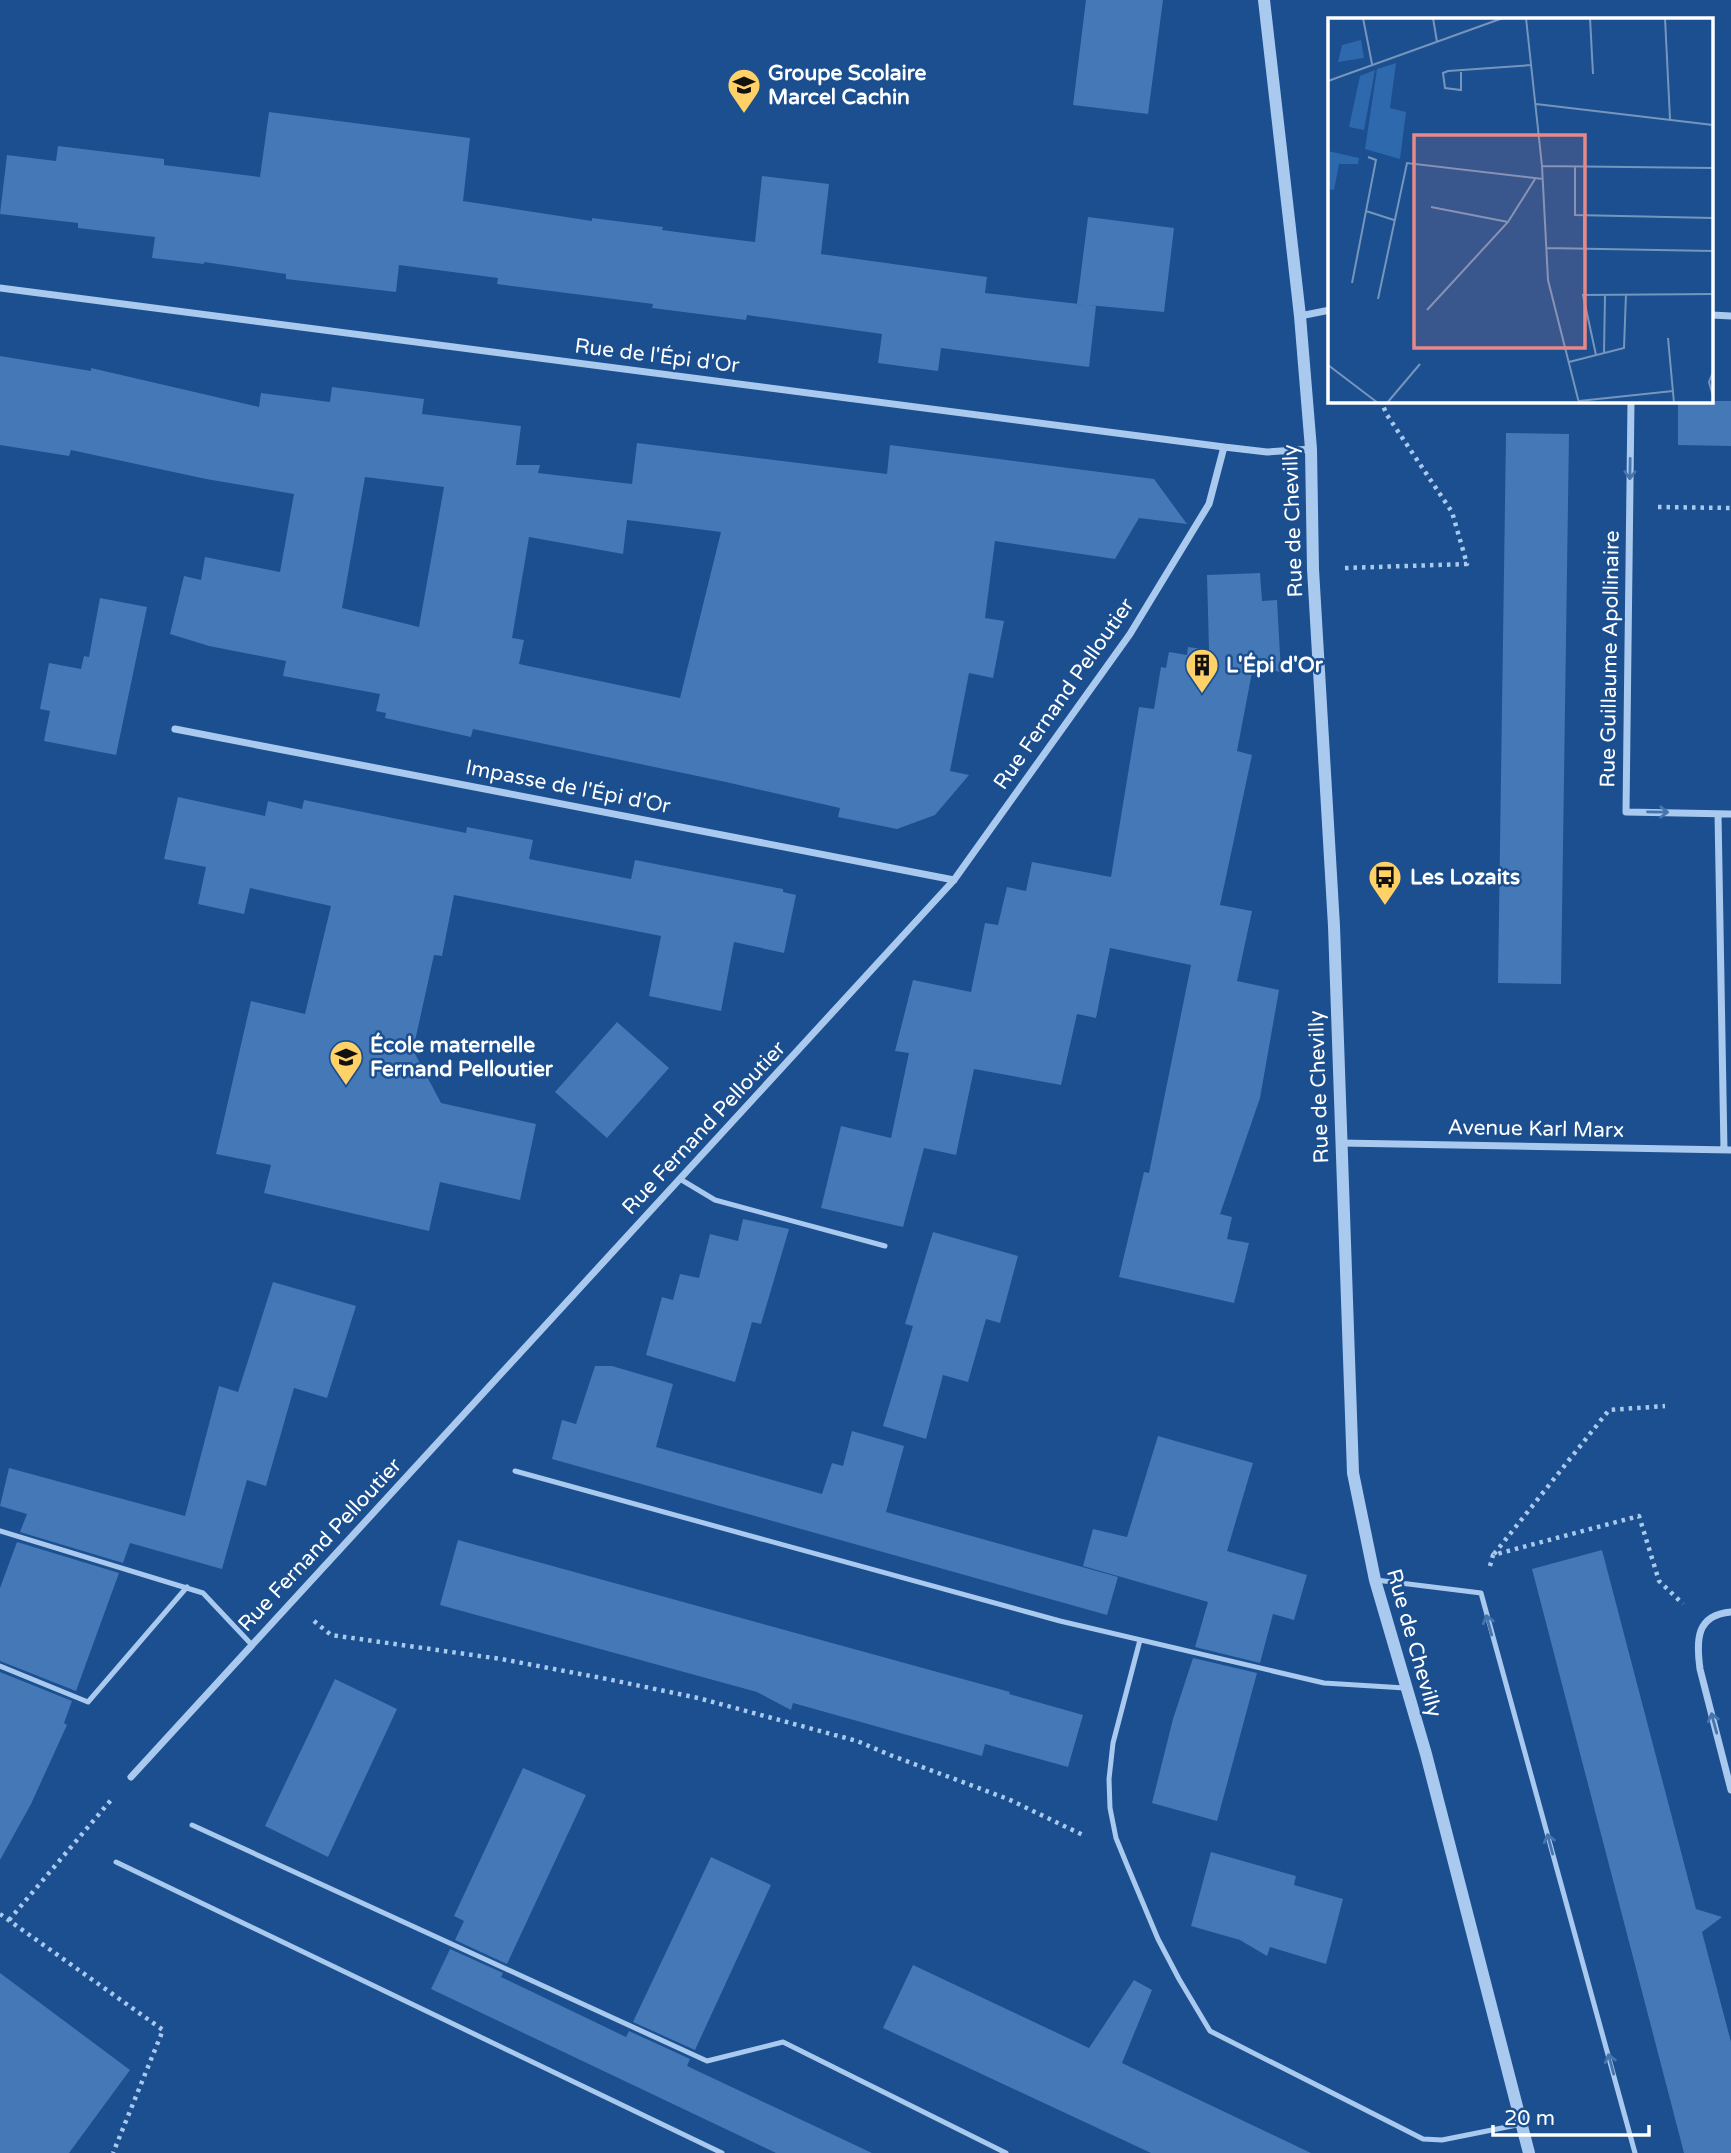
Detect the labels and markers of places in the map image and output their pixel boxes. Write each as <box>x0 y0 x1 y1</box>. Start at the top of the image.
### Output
place label: Groupe Scolaire Marcel Cachin <box>768 61 927 110</box>
school or university icon: Groupe Scolaire Marcel Cachin <box>725 66 763 115</box>
building icon: L'Épi d'Or <box>1183 646 1221 695</box>
place label: L'Épi d'Or <box>1226 652 1324 678</box>
bus stop icon: Les Lozaits <box>1366 858 1404 907</box>
place label: Les Lozaits <box>1410 865 1520 890</box>
place label: École maternelle Fernand Pelloutier <box>370 1032 554 1082</box>
school or university icon: École maternelle Fernand Pelloutier <box>327 1038 365 1087</box>

